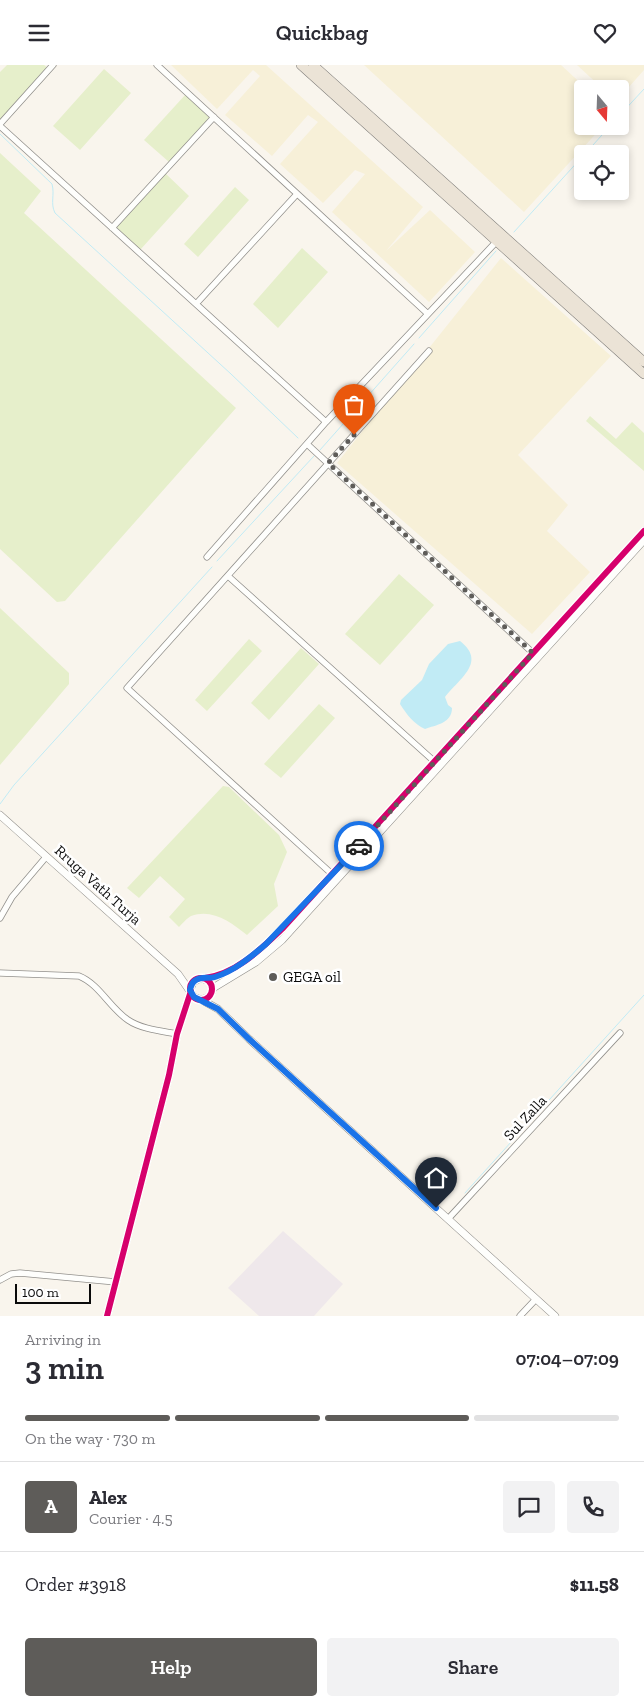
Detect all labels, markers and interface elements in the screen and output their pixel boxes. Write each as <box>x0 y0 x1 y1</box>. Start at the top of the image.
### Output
icon: menu <box>25 19 53 47</box>
text: Quickbag <box>276 19 368 46</box>
icon: heart <box>591 19 619 47</box>
north arrow <box>574 80 629 135</box>
map controls <box>574 80 629 200</box>
button: locate <box>574 145 629 200</box>
pin <box>333 384 375 435</box>
icon: bag <box>340 391 368 419</box>
courier <box>334 821 384 871</box>
icon: car <box>345 832 373 860</box>
street label: Rruga Vath Turja <box>51 841 145 929</box>
place label: GEGA oil <box>283 968 341 986</box>
marker: GEGA oil <box>267 971 279 983</box>
street label: Sul Zalla <box>500 1092 550 1144</box>
pin <box>415 1157 457 1208</box>
icon: home <box>422 1164 450 1192</box>
scale bar <box>15 1281 91 1304</box>
text: 100 m <box>22 1284 59 1301</box>
text: Arriving in <box>25 1330 101 1349</box>
text: 07:04–07:09 <box>515 1347 619 1370</box>
text: 3 min <box>25 1349 104 1387</box>
text: On the way · 730 m <box>25 1429 155 1448</box>
button: chat <box>503 1481 555 1533</box>
button: phone <box>567 1481 619 1533</box>
text: Alex <box>89 1486 127 1509</box>
text: A <box>44 1495 58 1518</box>
text: Courier · 4.5 <box>89 1509 173 1528</box>
text: Order #3918 <box>25 1573 126 1596</box>
text: $11.58 <box>570 1573 619 1596</box>
button: Help <box>25 1638 317 1696</box>
button: Share <box>327 1638 619 1696</box>

